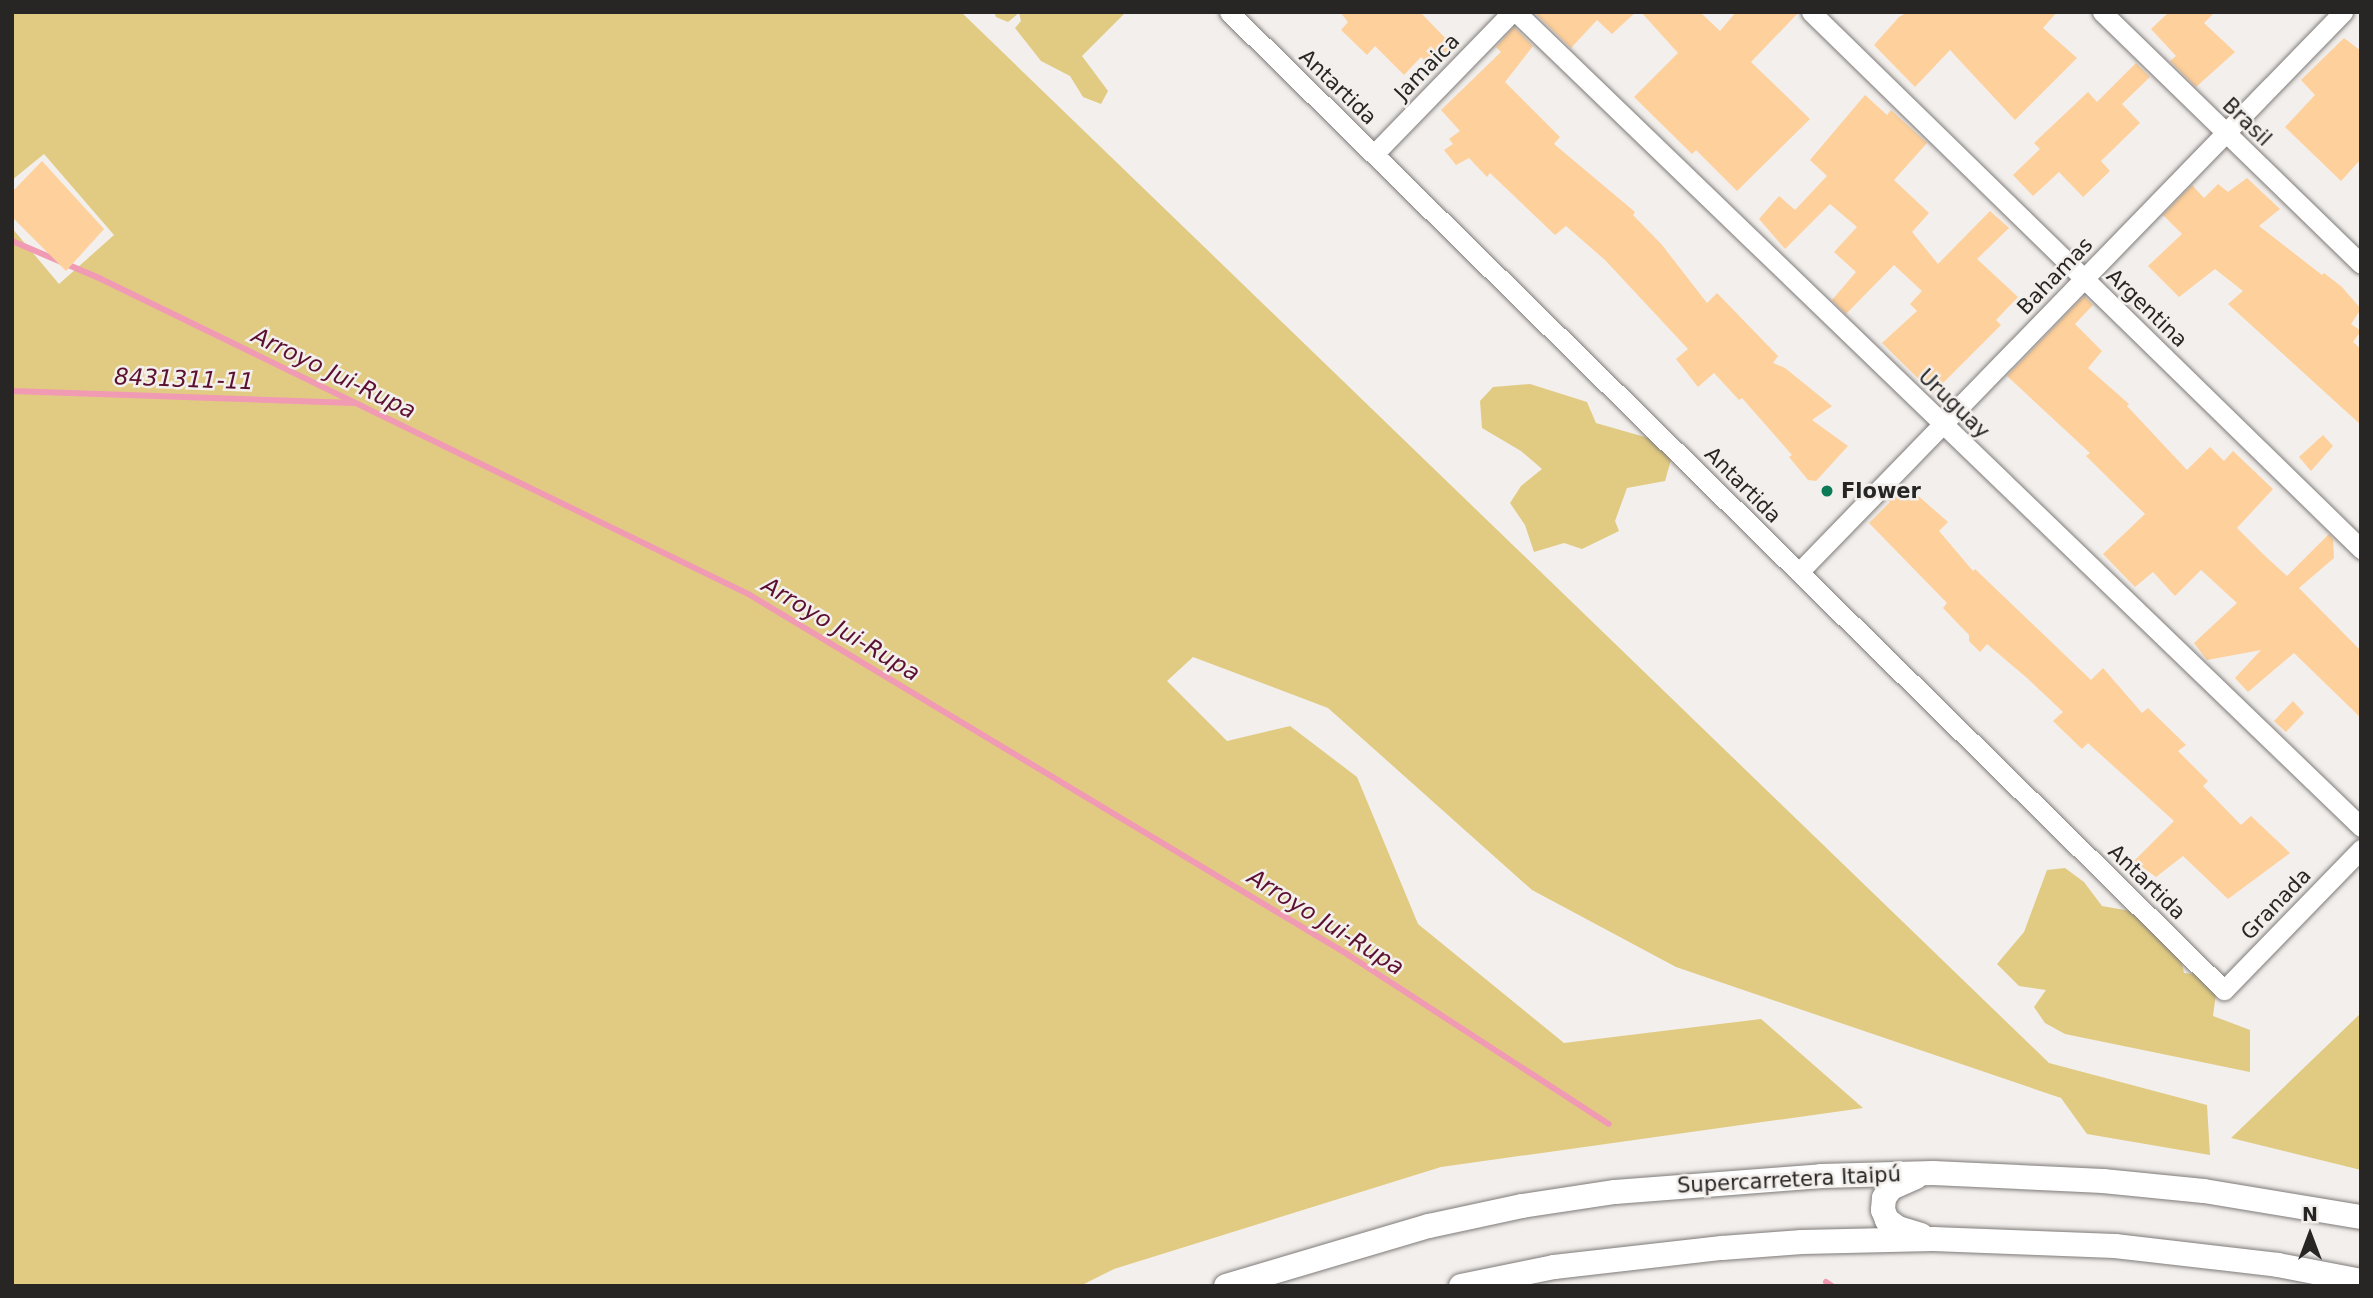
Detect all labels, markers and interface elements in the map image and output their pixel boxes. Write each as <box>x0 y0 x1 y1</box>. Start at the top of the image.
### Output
street label: Jamaica <box>1389 29 1465 105</box>
street label: Antartida <box>1294 44 1382 130</box>
street label: Brasil <box>2217 93 2277 151</box>
street label: Bahamas <box>2012 232 2098 320</box>
street label: Argentina <box>2101 263 2193 353</box>
water label: Arroyo Jui-Rupa <box>248 321 420 425</box>
water label: 8431311-11 <box>114 363 254 395</box>
street label: Uruguay <box>1913 364 1995 444</box>
street label: Antartida <box>1700 442 1786 528</box>
place label: Flower <box>1841 478 1921 504</box>
marker: Flower <box>1819 483 1835 499</box>
water label: Arroyo Jui-Rupa <box>757 571 925 687</box>
street label: Antartida <box>2103 839 2191 925</box>
water label: Arroyo Jui-Rupa <box>1243 863 1409 981</box>
street label: Granada <box>2236 863 2316 945</box>
street label: Supercarretera Itaipú <box>1677 1162 1901 1198</box>
north arrow <box>2275 1200 2345 1270</box>
text: N <box>2302 1203 2318 1225</box>

